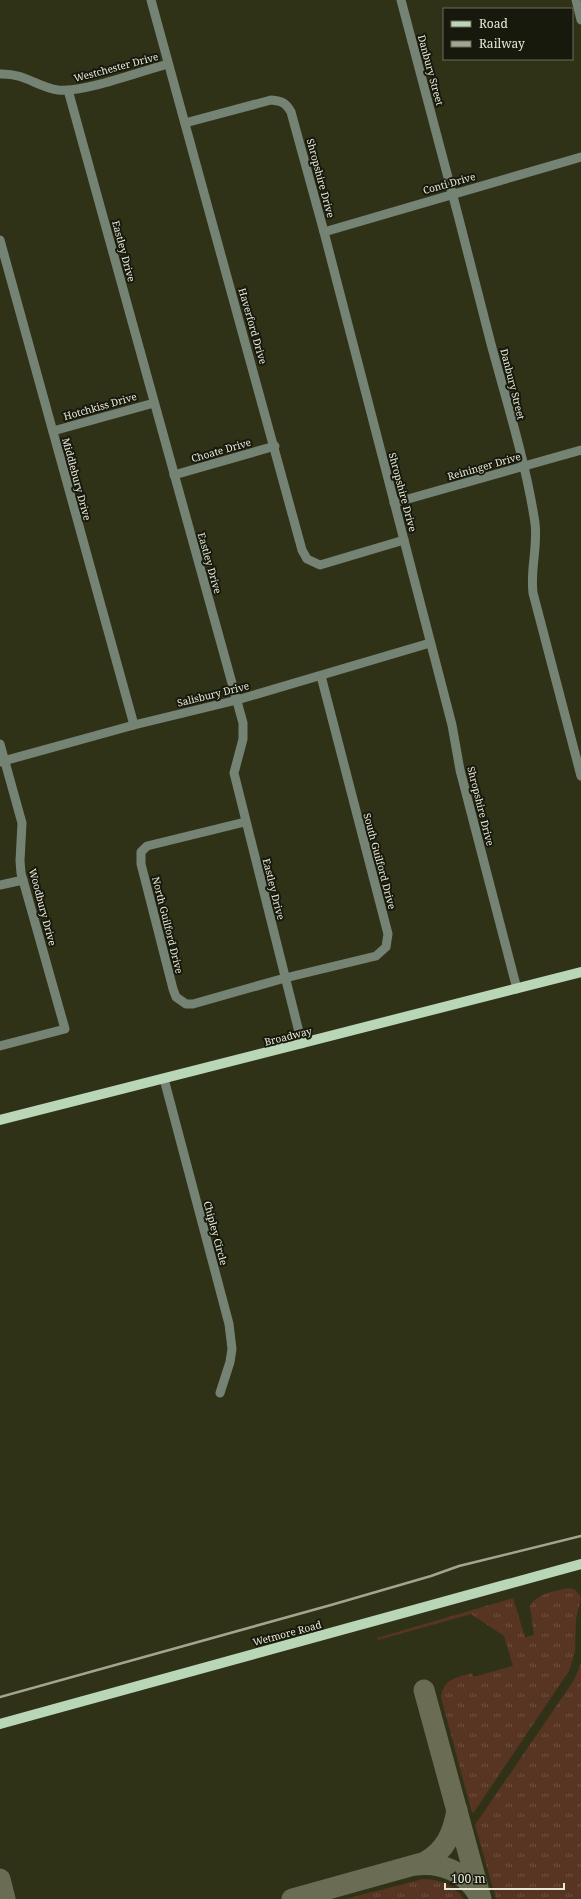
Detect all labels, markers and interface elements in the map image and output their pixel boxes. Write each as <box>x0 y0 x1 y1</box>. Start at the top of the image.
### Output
legend <box>443 8 573 60</box>
text: Road <box>479 15 509 32</box>
street label: Danbury Street <box>415 33 447 107</box>
text: Railway <box>479 35 525 52</box>
street label: Westchester Drive <box>72 49 160 85</box>
street label: Shropshire Drive <box>304 137 338 219</box>
street label: Conti Drive <box>421 169 477 197</box>
street label: Eastley Drive <box>109 219 139 283</box>
street label: Haverford Drive <box>235 286 271 366</box>
street label: Danbury Street <box>497 347 529 421</box>
street label: Hotchkiss Drive <box>62 389 138 423</box>
street label: Choate Drive <box>189 435 253 465</box>
street label: Middlebury Drive <box>59 436 95 522</box>
street label: Reininger Drive <box>446 449 522 483</box>
street label: Shropshire Drive <box>386 451 420 533</box>
street label: Eastley Drive <box>195 531 225 595</box>
street label: Salisbury Drive <box>176 678 250 710</box>
street label: Shropshire Drive <box>464 765 498 847</box>
street label: South Guilford Drive <box>360 811 400 911</box>
street label: Eastley Drive <box>260 857 288 921</box>
street label: Woodbury Drive <box>26 867 60 947</box>
street label: North Guilford Drive <box>149 875 187 975</box>
street label: Broadway <box>263 1023 314 1049</box>
street label: Chipley Circle <box>201 1199 231 1267</box>
street label: Wetmore Road <box>251 1617 323 1649</box>
scale bar <box>445 1865 564 1891</box>
text: 100 m <box>451 1870 486 1887</box>

